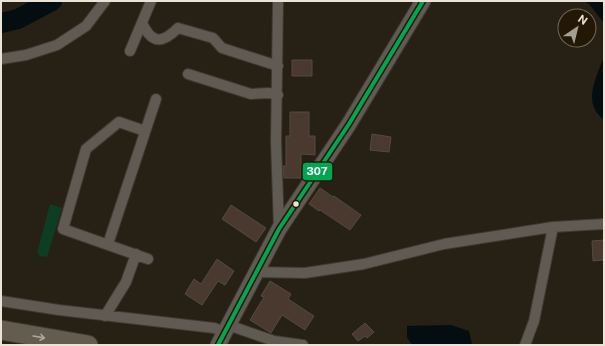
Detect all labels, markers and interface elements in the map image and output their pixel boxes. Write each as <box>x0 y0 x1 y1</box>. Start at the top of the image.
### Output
north arrow <box>557 8 597 48</box>
text: N <box>576 12 590 27</box>
line badge: 307 <box>302 162 333 181</box>
text: 307 <box>306 165 328 177</box>
unlabelled marker <box>291 199 301 209</box>
one-way arrow <box>33 333 46 341</box>

